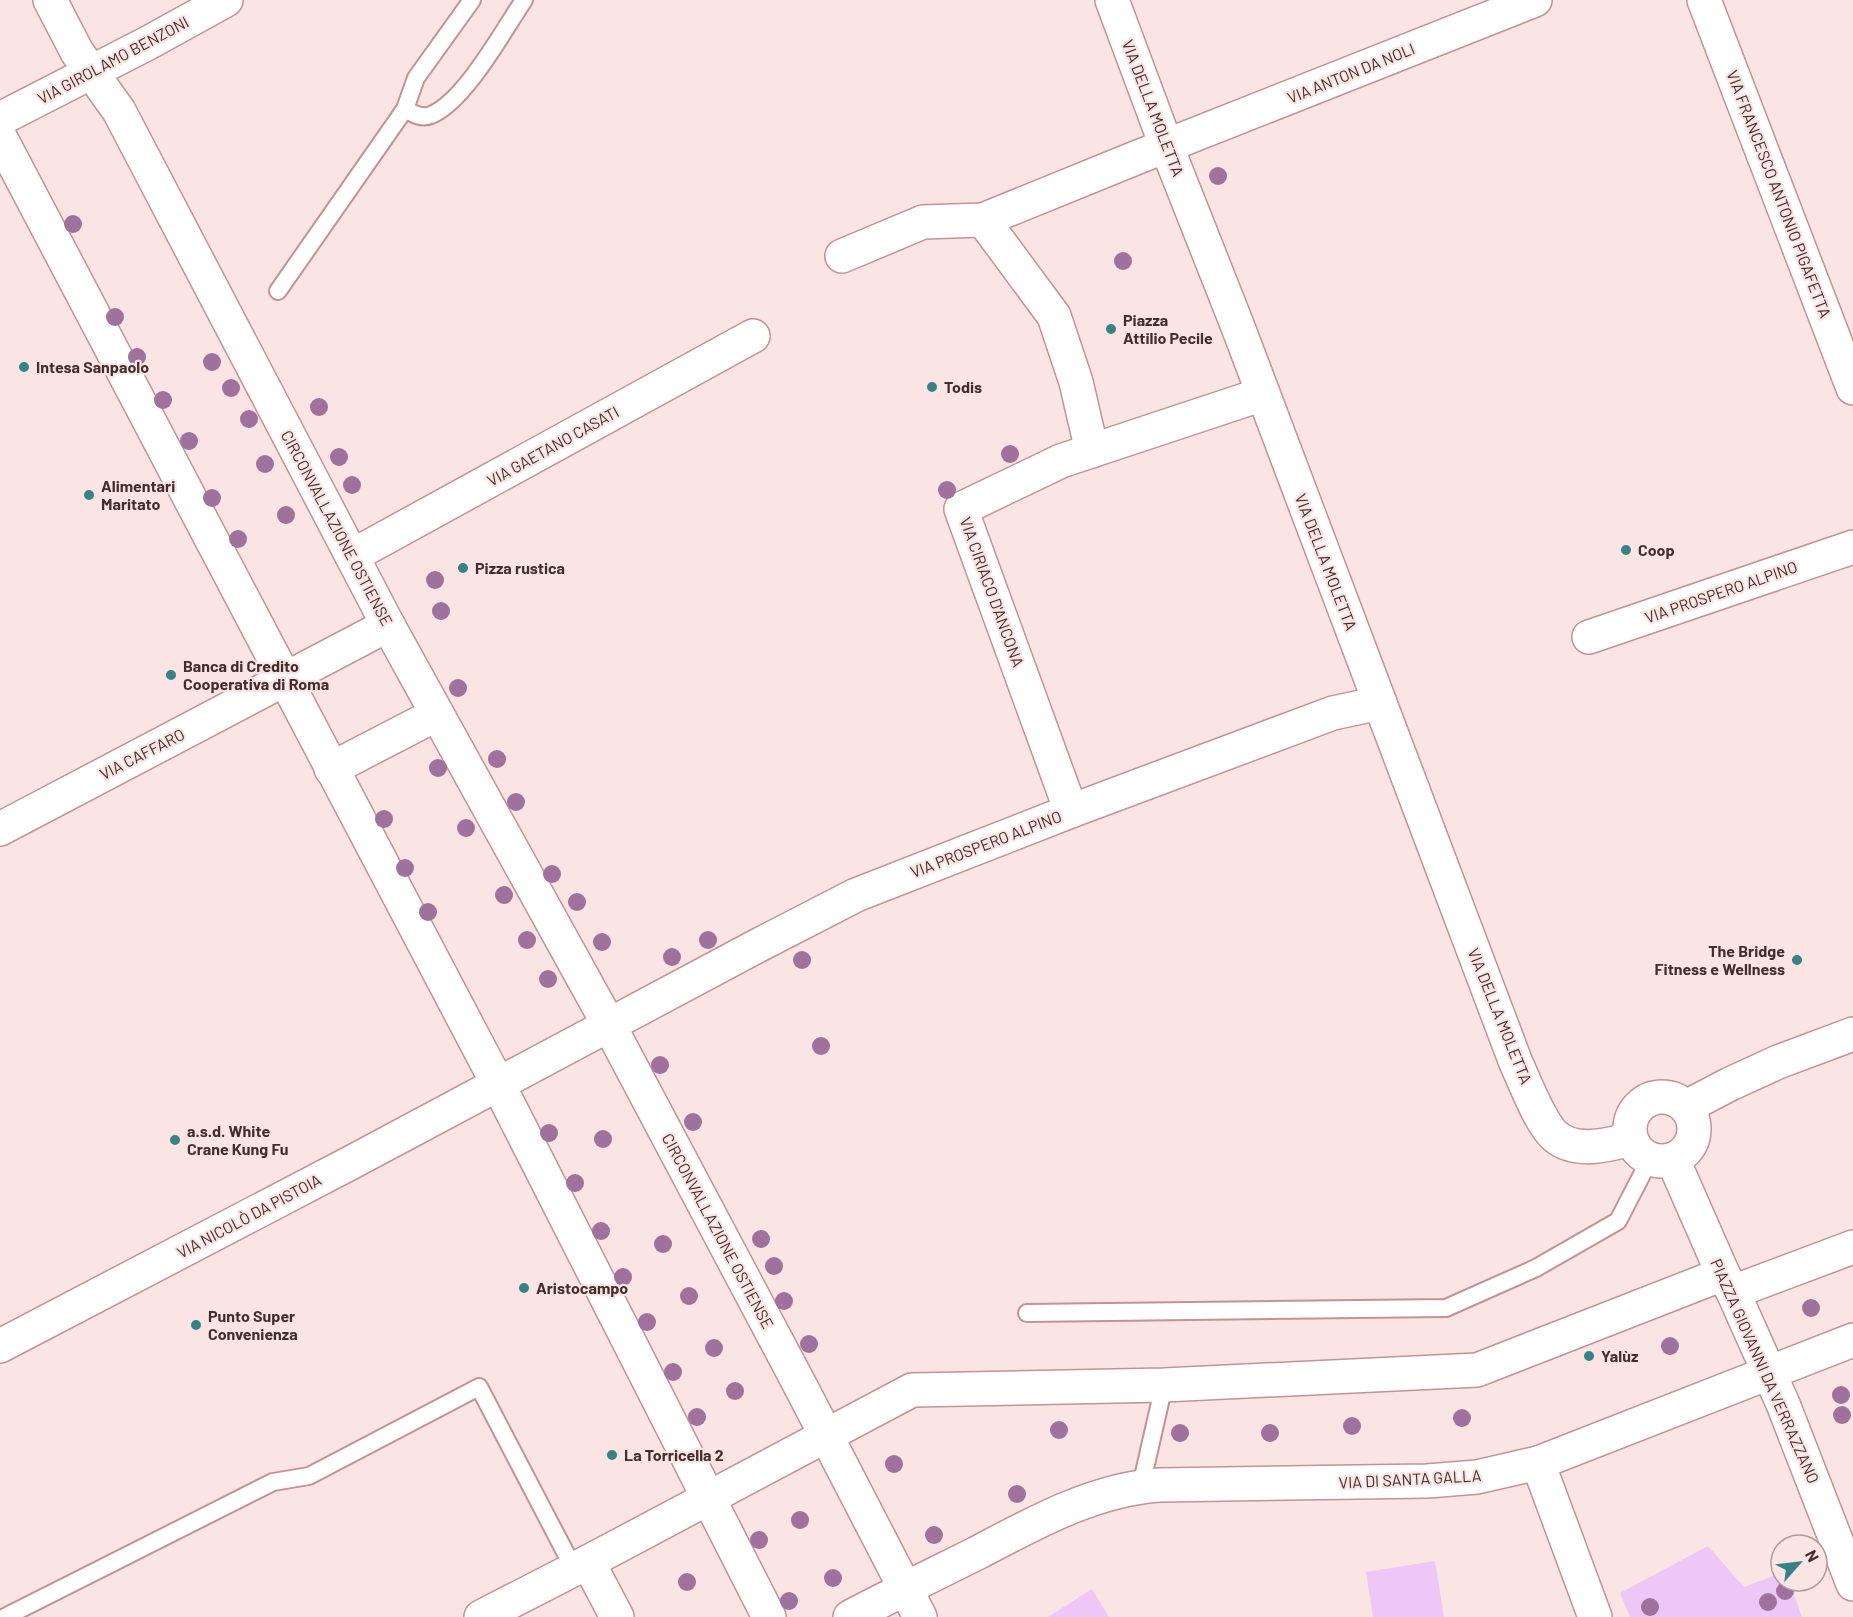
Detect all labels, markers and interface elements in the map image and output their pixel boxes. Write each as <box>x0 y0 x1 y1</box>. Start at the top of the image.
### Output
street label: VIA GIROLAMO BENZONI <box>34 12 192 107</box>
street label: VIA DELLA MOLETTA <box>1119 37 1188 179</box>
street label: VIA ANTON DA NOLI <box>1284 38 1417 107</box>
street label: VIA FRANCESCO ANTONIO PIGAFETTA <box>1723 67 1836 321</box>
place label: Piazza Attilio Pecile <box>1123 310 1213 347</box>
marker: Piazza Attilio Pecile <box>1104 322 1118 336</box>
place label: Intesa Sanpaolo <box>36 357 149 376</box>
marker: Intesa Sanpaolo <box>17 360 31 374</box>
place label: Todis <box>944 377 982 396</box>
marker: Todis <box>925 380 939 394</box>
street label: VIA GAETANO CASATI <box>484 401 622 490</box>
street label: CIRCONVALLAZIONE OSTIENSE <box>278 427 397 629</box>
place label: Alimentari Maritato <box>101 476 175 513</box>
marker: Alimentari Maritato <box>82 488 96 502</box>
street label: VIA DELLA MOLETTA <box>1292 491 1361 633</box>
street label: VIA CIRIACO D'ANCONA <box>956 514 1029 670</box>
place label: Coop <box>1638 540 1675 559</box>
marker: Coop <box>1619 543 1633 557</box>
street label: VIA PROSPERO ALPINO <box>1642 556 1800 627</box>
place label: Pizza rustica <box>475 558 565 577</box>
marker: Pizza rustica <box>456 561 470 575</box>
place label: Banca di Credito Cooperativa di Roma <box>183 656 329 693</box>
marker: Banca di Credito Cooperativa di Roma <box>164 668 178 682</box>
street label: VIA CAFFARO <box>96 724 187 783</box>
street label: VIA PROSPERO ALPINO <box>908 806 1064 881</box>
place label: The Bridge Fitness e Wellness <box>1655 941 1785 978</box>
street label: VIA DELLA MOLETTA <box>1464 945 1537 1087</box>
marker: The Bridge Fitness e Wellness <box>1790 953 1804 967</box>
place label: a.s.d. White Crane Kung Fu <box>187 1121 289 1158</box>
street label: CIRCONVALLAZIONE OSTIENSE <box>659 1130 778 1332</box>
marker: a.s.d. White Crane Kung Fu <box>168 1133 182 1147</box>
street label: VIA NICOLÒ DA PISTOIA <box>173 1169 324 1262</box>
street label: PIAZZA GIOVANNI DA VERRAZZANO <box>1707 1256 1824 1486</box>
place label: Aristocampo <box>536 1278 628 1297</box>
marker: Aristocampo <box>517 1281 531 1295</box>
place label: Punto Super Convenienza <box>208 1306 298 1343</box>
marker: Punto Super Convenienza <box>189 1318 203 1332</box>
place label: Yalùz <box>1601 1346 1638 1365</box>
marker: Yalùz <box>1582 1349 1596 1363</box>
place label: La Torricella 2 <box>624 1445 724 1464</box>
marker: La Torricella 2 <box>605 1448 619 1462</box>
street label: VIA DI SANTA GALLA <box>1338 1465 1482 1492</box>
north arrow <box>1769 1533 1829 1593</box>
text: N <box>1802 1547 1824 1565</box>

